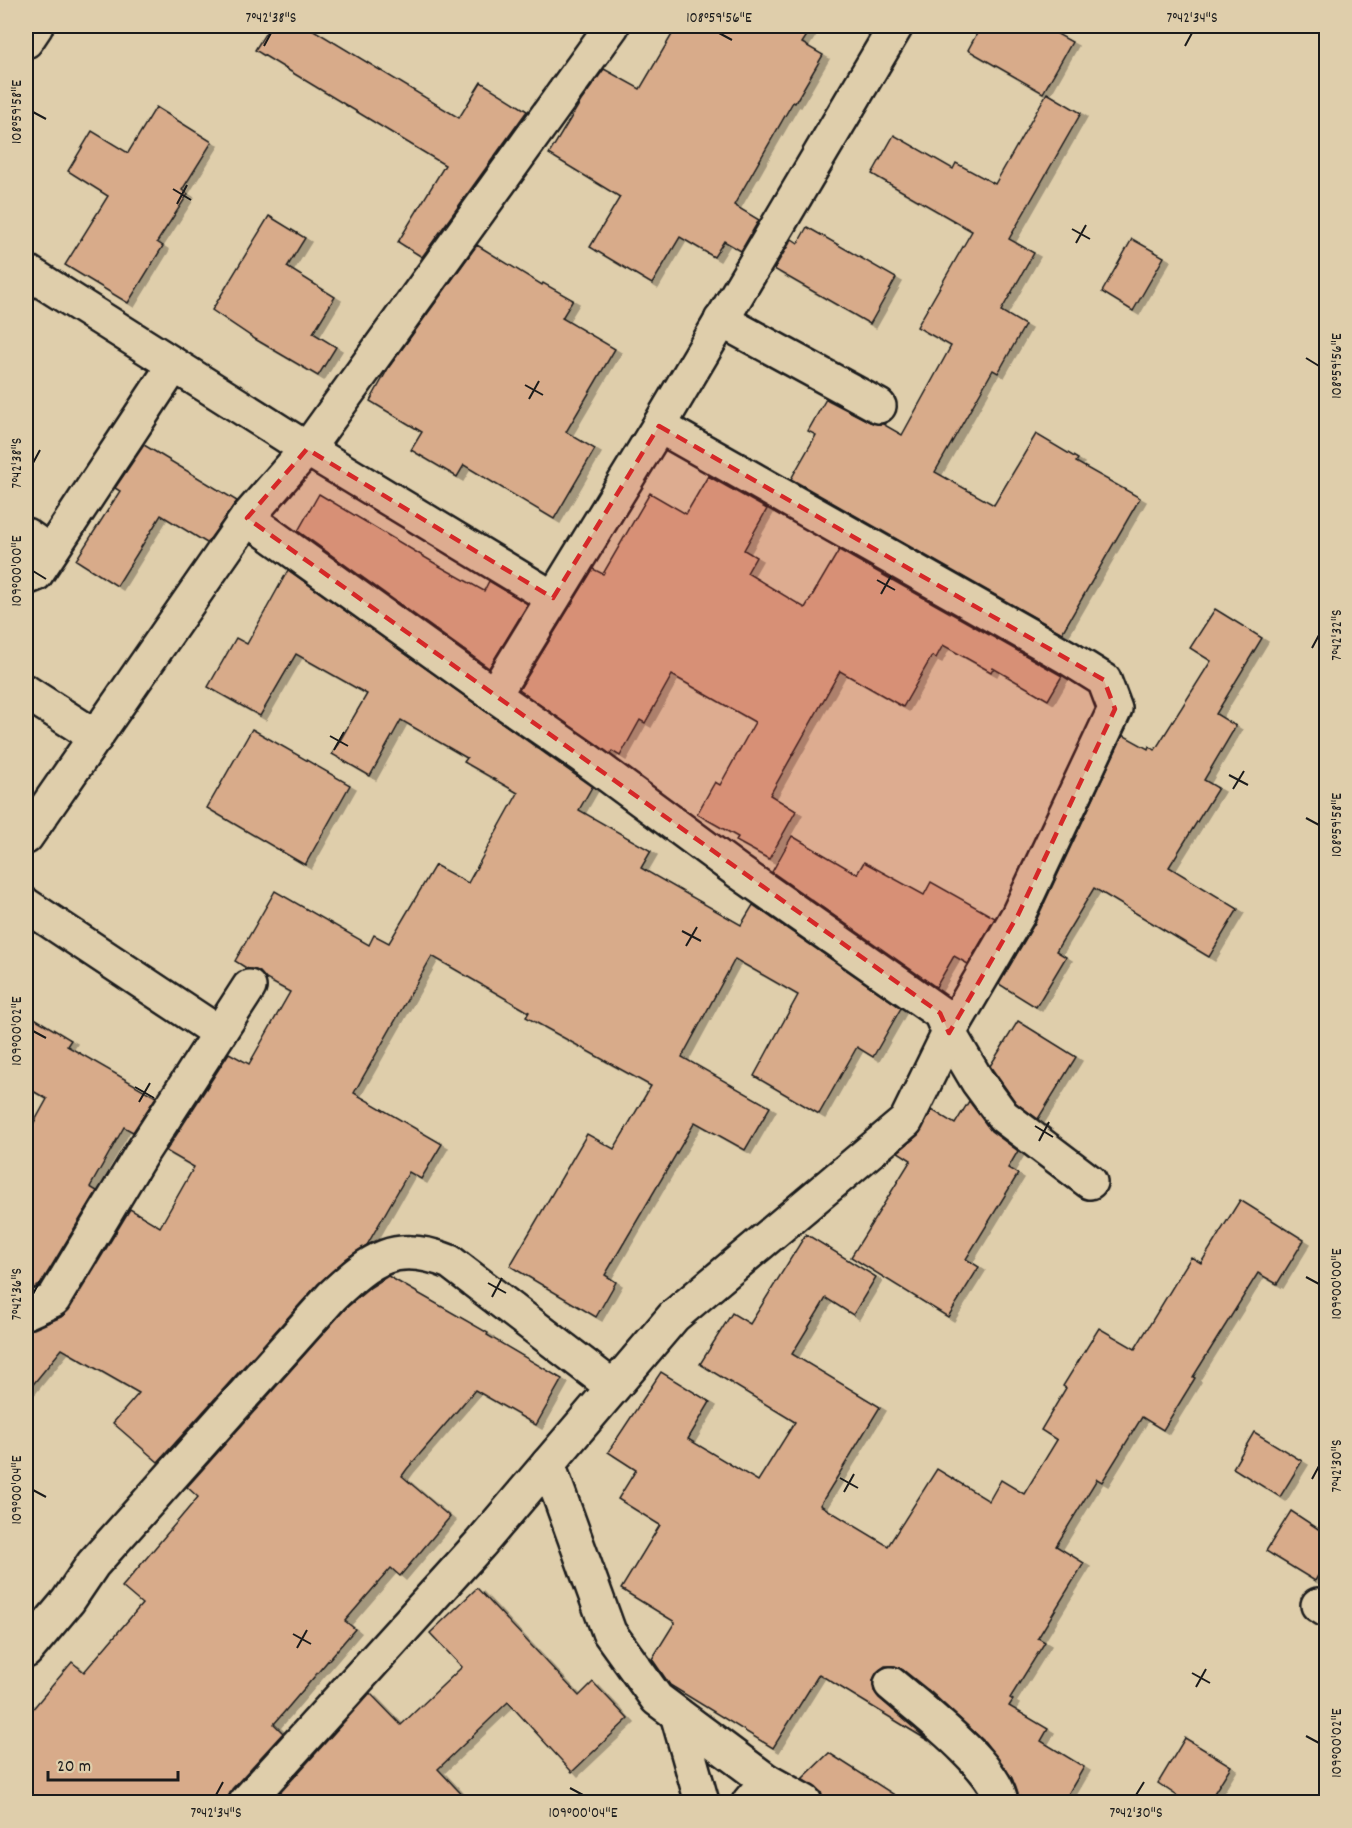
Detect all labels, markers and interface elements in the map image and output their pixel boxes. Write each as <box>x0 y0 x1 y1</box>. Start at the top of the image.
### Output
text: 7°42'38"S <box>246 8 296 30</box>
text: 108°59'56"E <box>686 8 752 30</box>
text: 7°42'34"S <box>1166 8 1218 30</box>
text: 108°59'58"E <box>7 80 29 144</box>
text: 108°59'56"E <box>1327 333 1349 399</box>
text: 7°42'38"S <box>7 438 29 488</box>
text: 109°00'00"E <box>7 535 29 606</box>
text: 7°42'32"S <box>1327 609 1349 661</box>
text: 108°59'58"E <box>1327 793 1349 857</box>
text: 109°00'02"E <box>7 996 29 1066</box>
text: 109°00'00"E <box>1327 1248 1349 1319</box>
text: 7°42'36"S <box>7 1268 29 1320</box>
text: 7°42'30"S <box>1327 1439 1349 1493</box>
text: 109°00'04"E <box>7 1455 29 1525</box>
text: 109°00'02"E <box>1327 1708 1349 1778</box>
scale bar <box>48 1744 178 1782</box>
text: 20 m <box>57 1755 91 1780</box>
text: 7°42'34"S <box>190 1803 242 1825</box>
text: 109°00'04"E <box>548 1803 618 1825</box>
text: 7°42'30"S <box>1109 1803 1163 1825</box>

